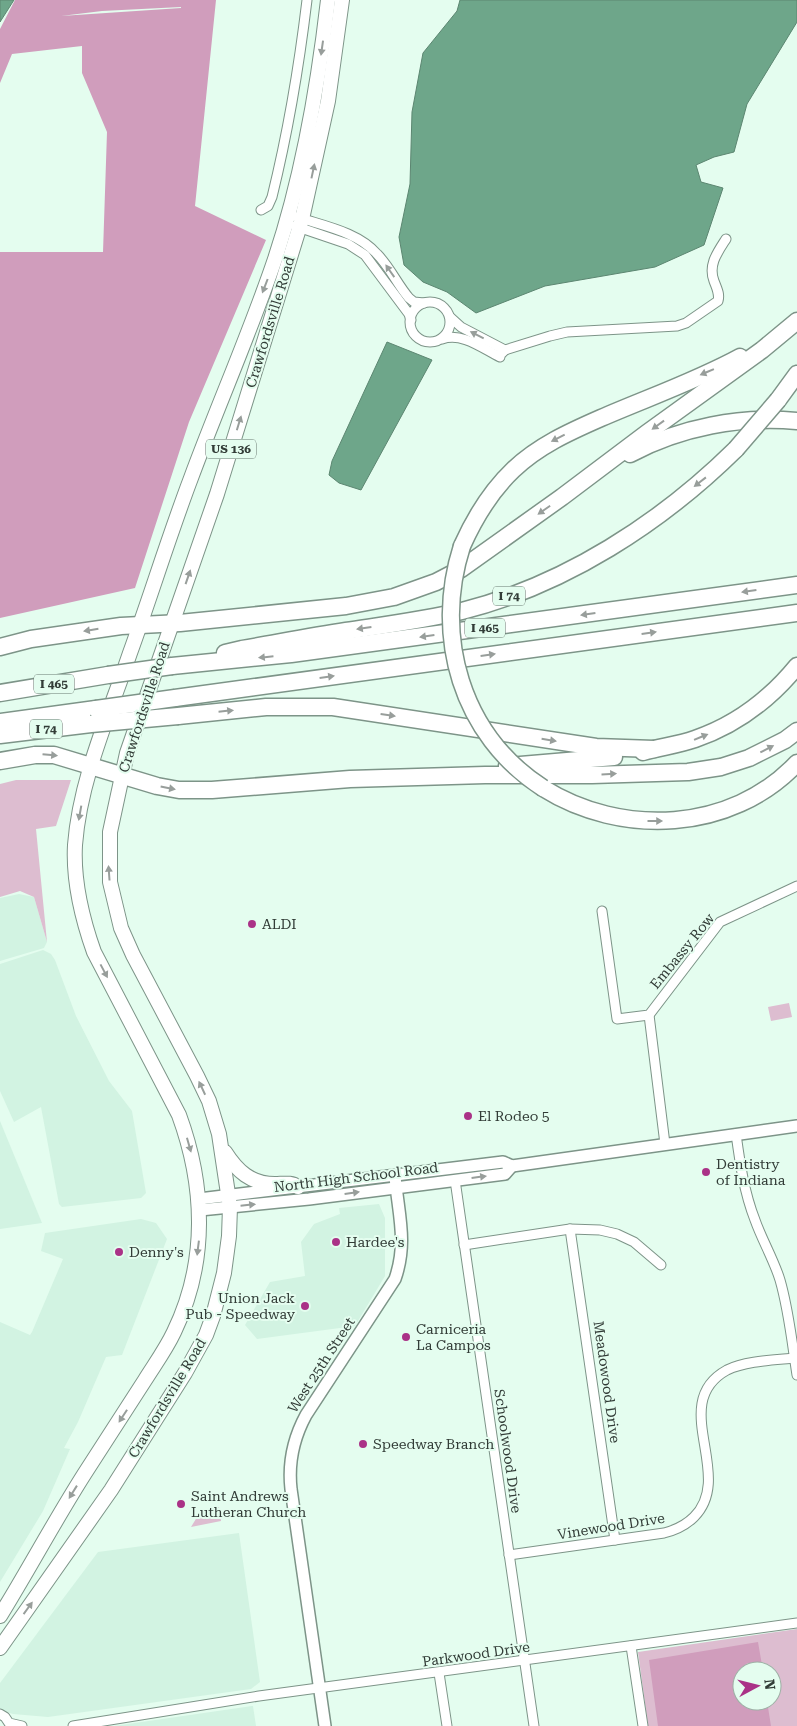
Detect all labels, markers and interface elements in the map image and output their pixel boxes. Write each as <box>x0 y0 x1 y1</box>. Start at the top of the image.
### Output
one-way arrow <box>317 41 325 57</box>
one-way arrow <box>309 164 317 179</box>
street label: Crawfordsville Road <box>242 254 298 390</box>
one-way arrow <box>385 264 395 278</box>
one-way arrow <box>261 279 269 294</box>
one-way arrow <box>469 331 484 339</box>
one-way arrow <box>700 369 714 377</box>
one-way arrow <box>236 416 244 431</box>
one-way arrow <box>651 420 665 430</box>
one-way arrow <box>551 434 566 442</box>
road number: US 136 <box>206 439 256 458</box>
one-way arrow <box>693 477 707 487</box>
one-way arrow <box>537 505 551 515</box>
one-way arrow <box>185 570 192 585</box>
road number: I 74 <box>493 586 525 606</box>
one-way arrow <box>740 588 756 596</box>
one-way arrow <box>579 610 595 618</box>
road number: I 465 <box>465 618 505 638</box>
one-way arrow <box>356 625 372 633</box>
one-way arrow <box>83 626 99 634</box>
one-way arrow <box>642 629 658 637</box>
one-way arrow <box>418 632 434 640</box>
street label: Crawfordsville Road <box>115 640 173 774</box>
one-way arrow <box>481 651 497 659</box>
one-way arrow <box>257 653 273 661</box>
one-way arrow <box>320 673 336 681</box>
road number: I 465 <box>34 674 74 694</box>
one-way arrow <box>219 707 235 715</box>
one-way arrow <box>380 711 396 719</box>
road number: I 74 <box>30 720 62 739</box>
one-way arrow <box>694 732 708 740</box>
one-way arrow <box>541 736 557 744</box>
one-way arrow <box>760 745 774 753</box>
one-way arrow <box>42 752 58 760</box>
one-way arrow <box>601 770 617 778</box>
one-way arrow <box>161 785 177 793</box>
one-way arrow <box>75 806 83 822</box>
one-way arrow <box>647 817 663 825</box>
one-way arrow <box>105 865 113 881</box>
street label: Embassy Row <box>647 910 718 992</box>
place label: ALDI <box>262 916 297 932</box>
marker: ALDI <box>246 918 258 930</box>
one-way arrow <box>100 964 108 978</box>
one-way arrow <box>198 1081 206 1095</box>
place label: El Rodeo 5 <box>478 1108 550 1124</box>
marker: El Rodeo 5 <box>462 1110 474 1122</box>
one-way arrow <box>186 1137 194 1152</box>
place label: Dentistry of Indiana <box>716 1156 786 1188</box>
street label: North High School Road <box>273 1159 439 1195</box>
marker: Dentistry of Indiana <box>700 1166 712 1178</box>
one-way arrow <box>471 1173 487 1181</box>
one-way arrow <box>345 1189 361 1197</box>
one-way arrow <box>241 1201 257 1209</box>
place label: Hardee's <box>346 1234 405 1250</box>
marker: Hardee's <box>330 1236 342 1248</box>
one-way arrow <box>194 1240 202 1256</box>
place label: Denny's <box>129 1244 184 1260</box>
marker: Denny's <box>113 1246 125 1258</box>
place label: Union Jack Pub - Speedway <box>186 1290 296 1322</box>
marker: Union Jack Pub - Speedway <box>299 1300 311 1312</box>
street label: West 25th Street <box>284 1314 358 1416</box>
street label: Meadowood Drive <box>591 1320 624 1444</box>
place label: Carniceria La Campos <box>416 1321 491 1353</box>
marker: Carniceria La Campos <box>400 1331 412 1343</box>
street label: Crawfordsville Road <box>125 1335 209 1461</box>
street label: Schoolwood Drive <box>491 1388 525 1514</box>
one-way arrow <box>118 1409 127 1422</box>
place label: Speedway Branch <box>373 1436 494 1452</box>
marker: Speedway Branch <box>357 1438 369 1450</box>
one-way arrow <box>69 1486 78 1499</box>
place label: Saint Andrews Lutheran Church <box>191 1488 306 1520</box>
marker: Saint Andrews Lutheran Church <box>175 1498 187 1510</box>
street label: Vinewood Drive <box>556 1510 666 1542</box>
one-way arrow <box>23 1601 33 1615</box>
street label: Parkwood Drive <box>421 1639 531 1669</box>
north arrow <box>732 1661 782 1711</box>
text: N <box>761 1678 779 1691</box>

